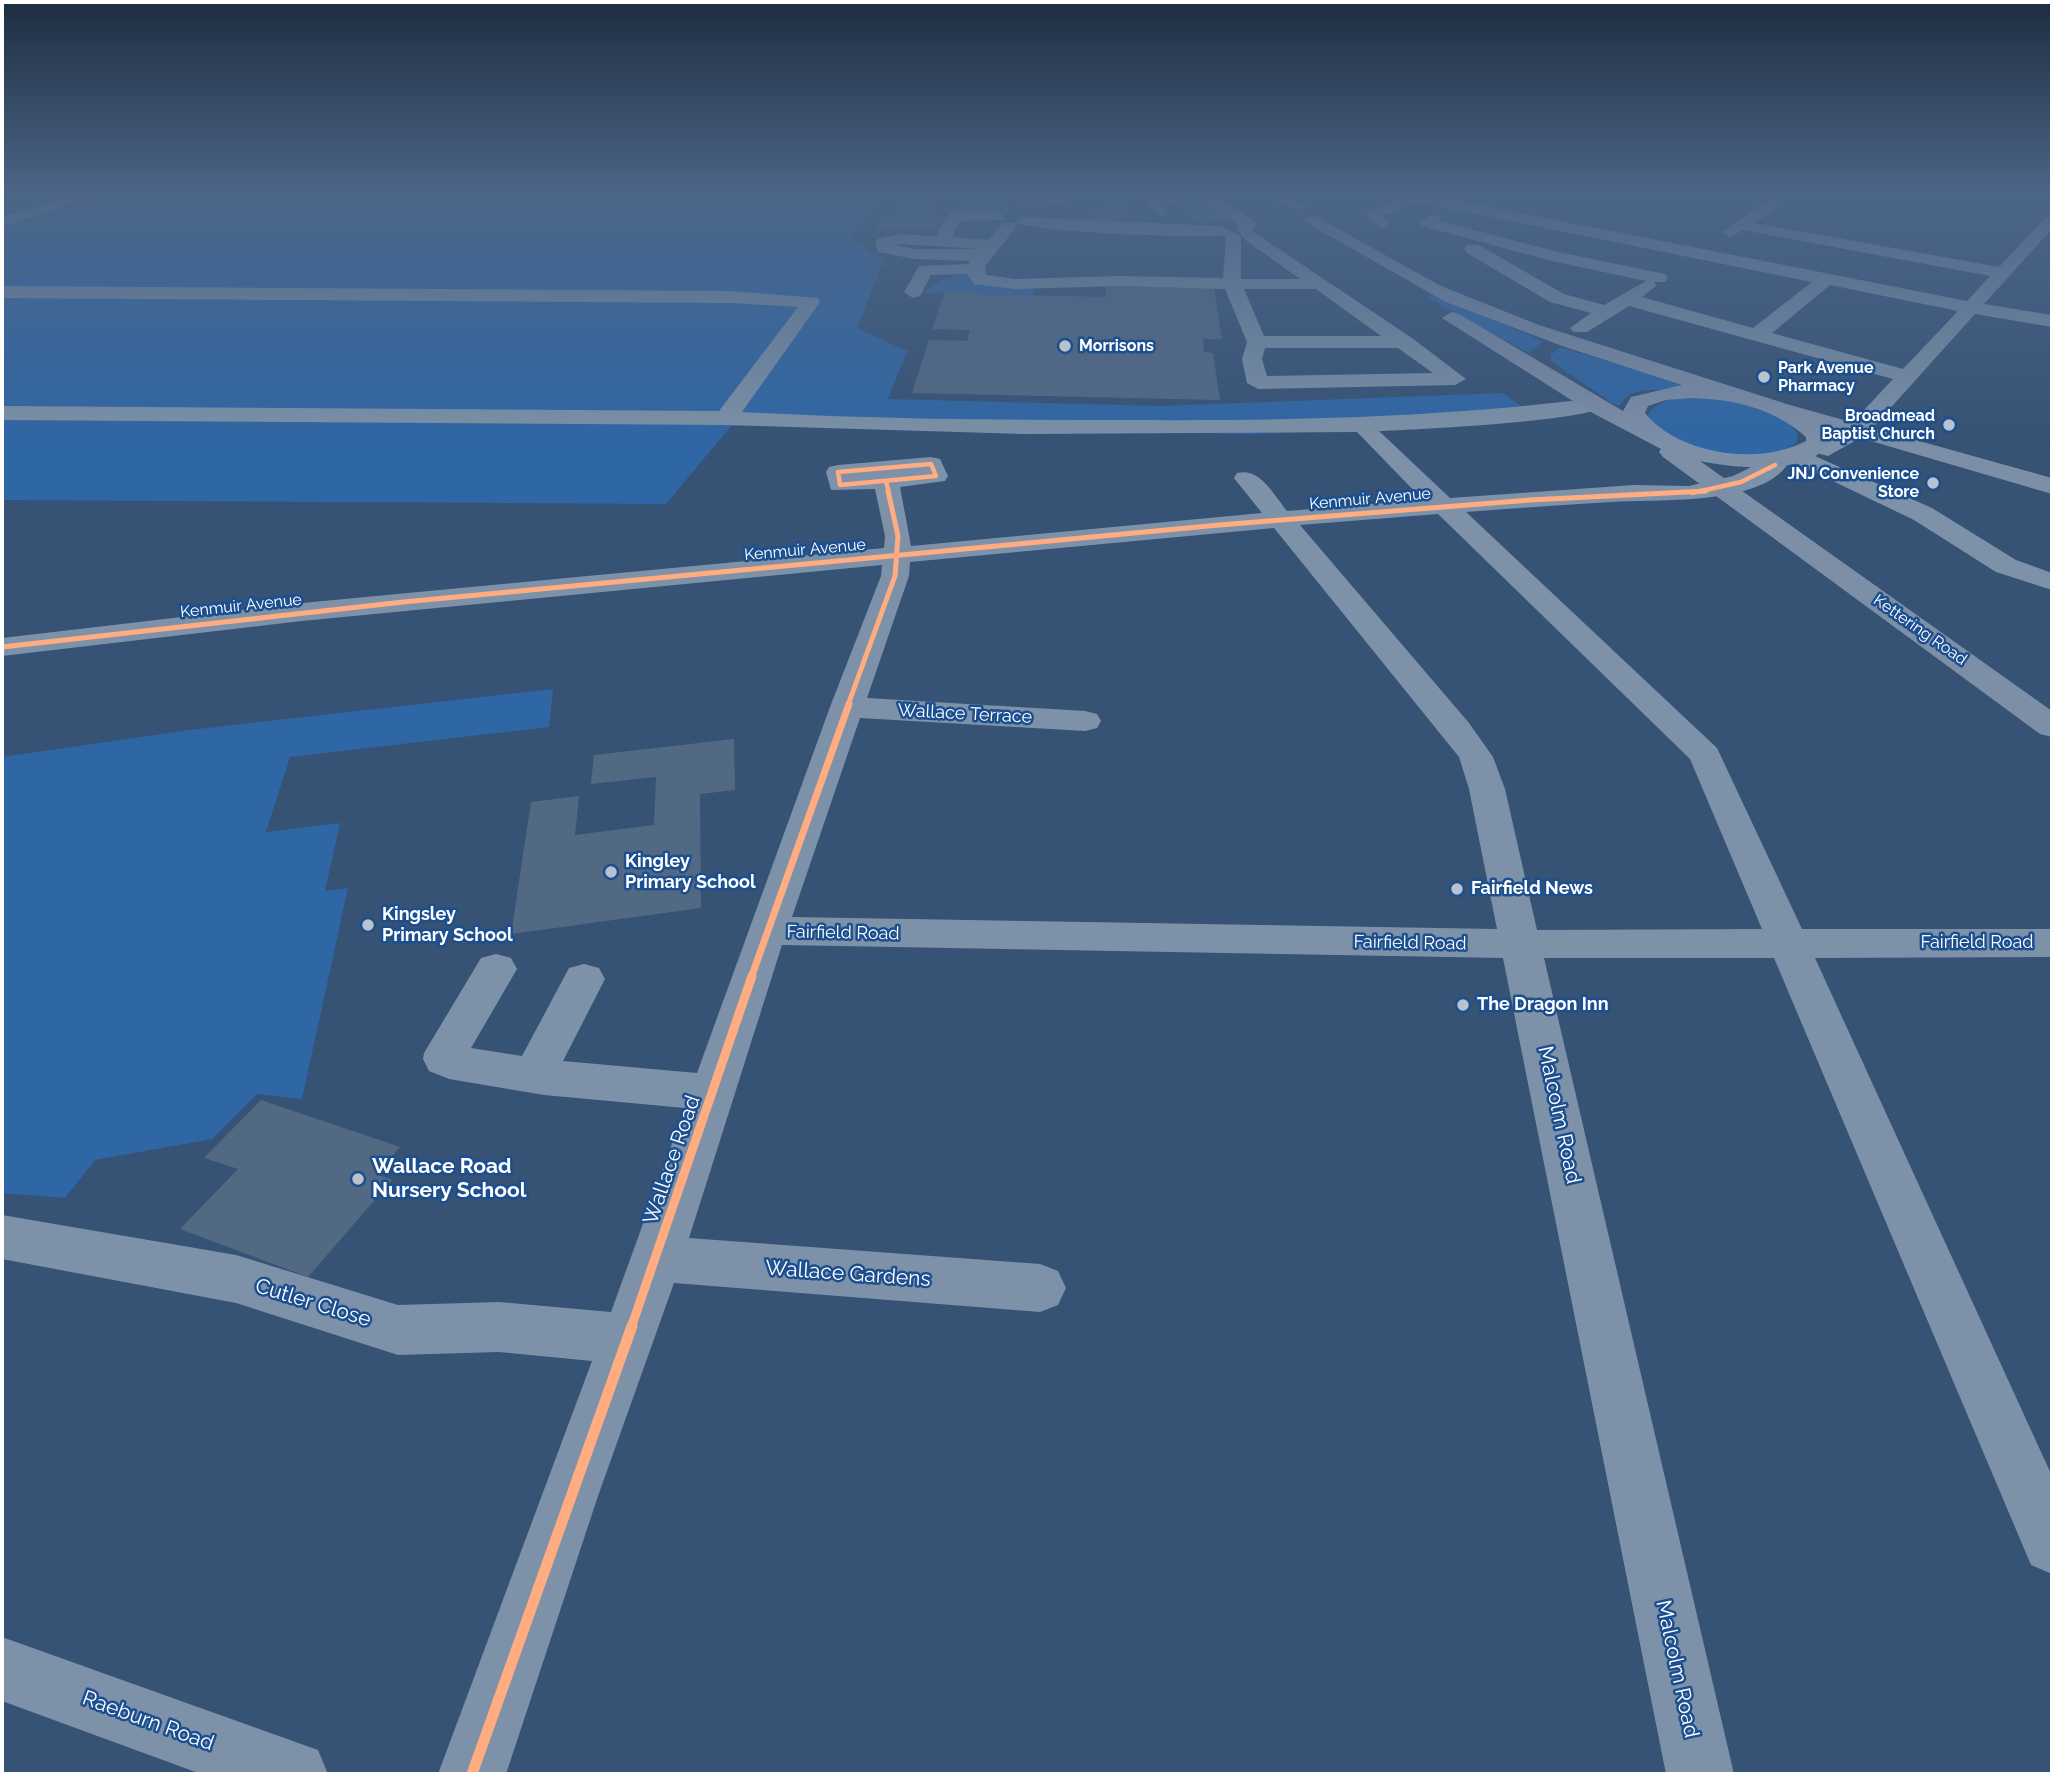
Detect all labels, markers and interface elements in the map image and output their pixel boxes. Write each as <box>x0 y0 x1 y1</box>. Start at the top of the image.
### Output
place label: Morrisons <box>1079 336 1154 356</box>
marker: Morrisons <box>1057 338 1073 354</box>
place label: Park Avenue Pharmacy <box>1778 358 1873 396</box>
marker: Park Avenue Pharmacy <box>1756 369 1772 385</box>
place label: Broadmead Baptist Church <box>1822 406 1935 444</box>
marker: Broadmead Baptist Church <box>1941 417 1957 433</box>
place label: JNJ Convenience Store <box>1787 464 1919 502</box>
marker: JNJ Convenience Store <box>1925 475 1941 491</box>
street label: Kenmuir Avenue <box>1308 484 1432 514</box>
street label: Kenmuir Avenue <box>743 535 867 565</box>
street label: Kenmuir Avenue <box>179 590 303 622</box>
street label: Kettering Road <box>1869 591 1971 669</box>
street label: Wallace Terrace <box>897 700 1033 728</box>
place label: Kingley Primary School <box>625 851 756 894</box>
marker: Kingley Primary School <box>603 864 619 880</box>
place label: Fairfield News <box>1471 878 1593 900</box>
marker: Fairfield News <box>1449 881 1465 897</box>
place label: Kingsley Primary School <box>382 904 513 946</box>
marker: Kingsley Primary School <box>360 917 376 933</box>
street label: Fairfield Road <box>786 921 900 945</box>
street label: Fairfield Road <box>1353 931 1467 955</box>
street label: Fairfield Road <box>1921 932 2033 954</box>
place label: The Dragon Inn <box>1477 994 1609 1016</box>
marker: The Dragon Inn <box>1455 997 1471 1013</box>
street label: Malcolm Road <box>1532 1044 1586 1186</box>
street label: Wallace Road <box>638 1092 706 1228</box>
place label: Wallace Road Nursery School <box>372 1154 526 1204</box>
marker: Wallace Road Nursery School <box>350 1171 366 1187</box>
street label: Wallace Gardens <box>765 1256 931 1292</box>
street label: Cutler Close <box>252 1273 374 1333</box>
street label: Malcolm Road <box>1650 1598 1704 1740</box>
street label: Raeburn Road <box>79 1686 217 1756</box>

